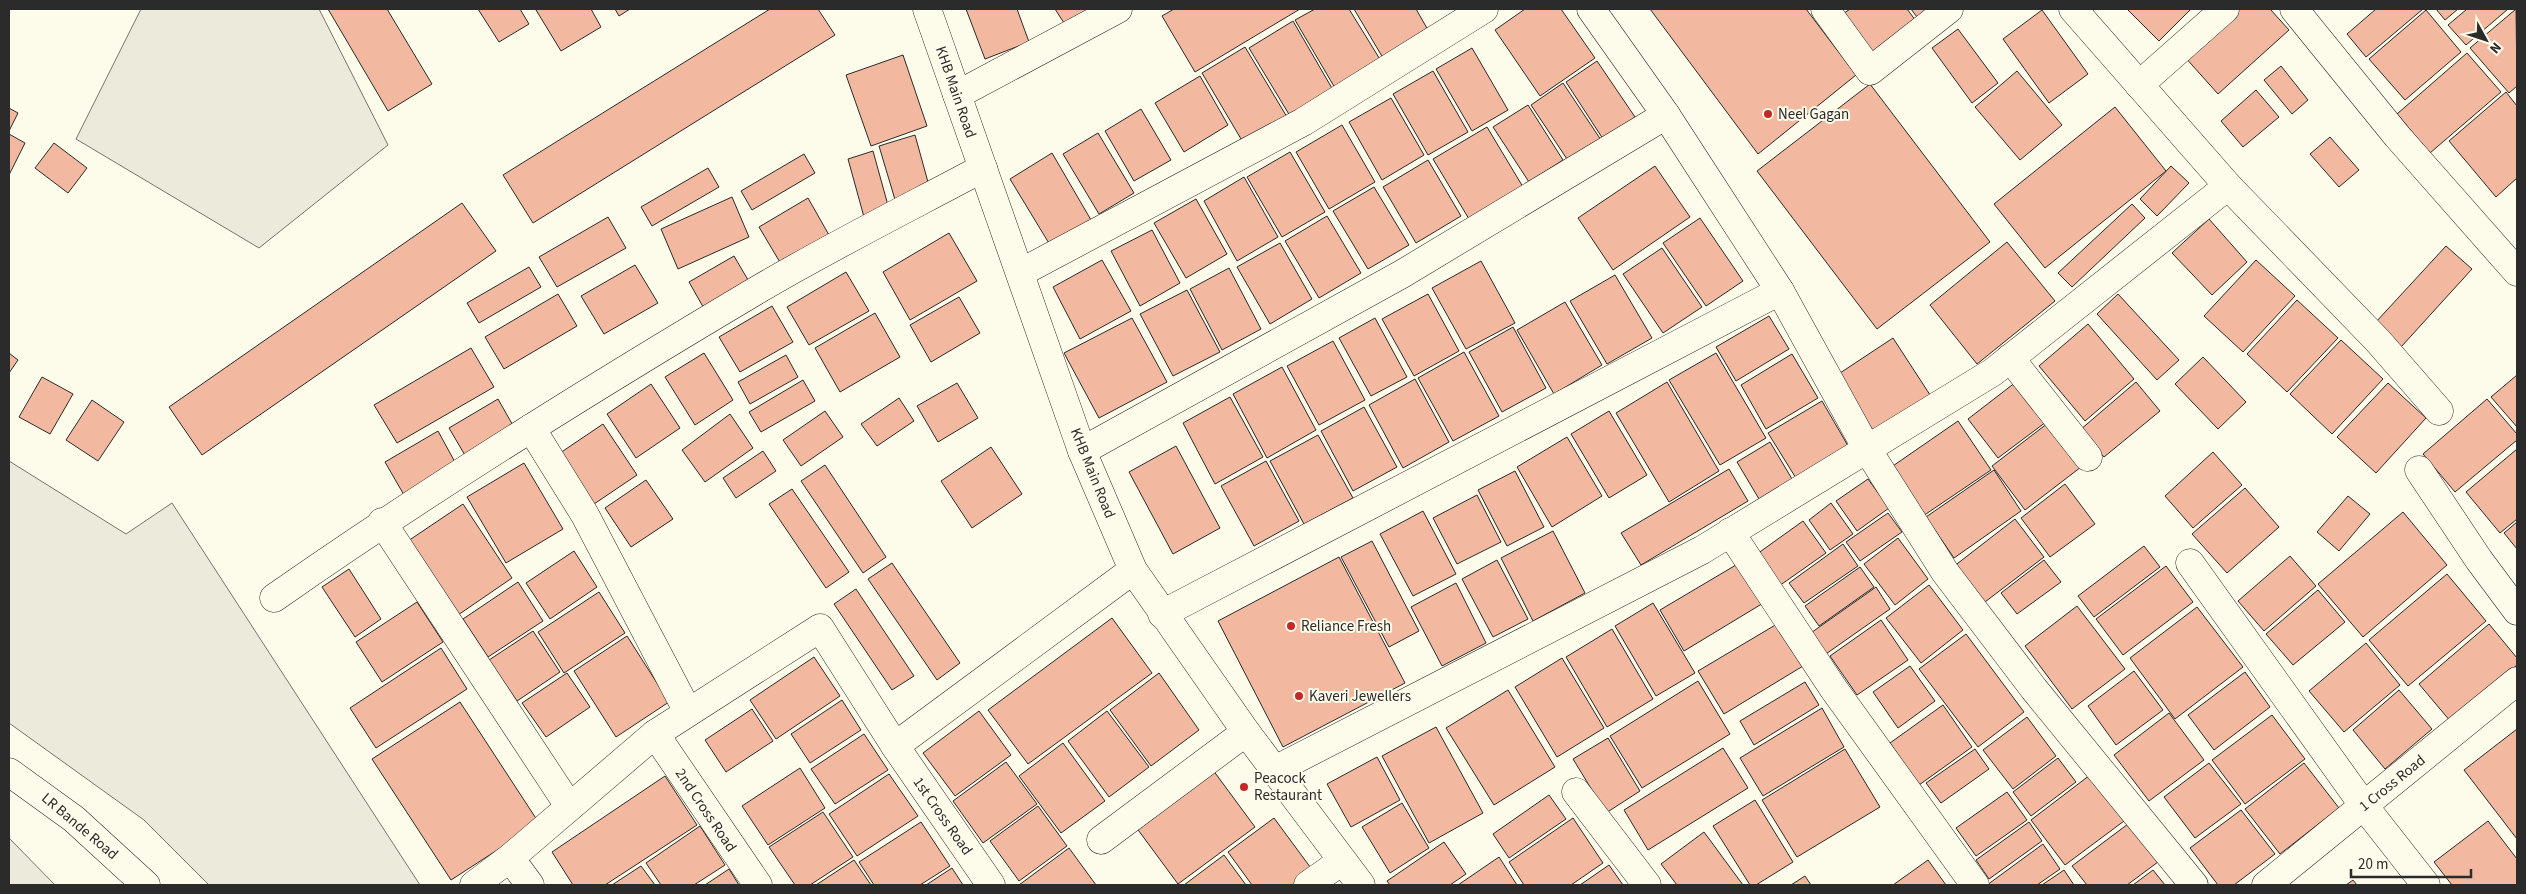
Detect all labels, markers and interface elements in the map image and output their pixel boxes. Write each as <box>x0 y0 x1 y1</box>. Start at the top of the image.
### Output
north arrow <box>2461 15 2511 65</box>
text: N <box>2485 38 2506 58</box>
street label: KHB Main Road <box>930 43 981 141</box>
place label: Neel Gagan <box>1778 104 1849 125</box>
marker: Neel Gagan <box>1762 108 1774 120</box>
street label: KHB Main Road <box>1065 425 1120 522</box>
place label: Reliance Fresh <box>1301 616 1391 637</box>
marker: Reliance Fresh <box>1285 620 1297 632</box>
place label: Kaveri Jewellers <box>1309 686 1411 707</box>
marker: Kaveri Jewellers <box>1293 690 1305 702</box>
street label: 1 Cross Road <box>2355 750 2430 817</box>
street label: 2nd Cross Road <box>670 764 741 856</box>
place label: Peacock Restaurant <box>1254 768 1322 806</box>
street label: 1st Cross Road <box>908 773 977 860</box>
marker: Peacock Restaurant <box>1238 781 1250 793</box>
street label: LR Bande Road <box>37 788 123 865</box>
scale bar <box>2351 846 2471 878</box>
text: 20 m <box>2358 854 2388 875</box>

